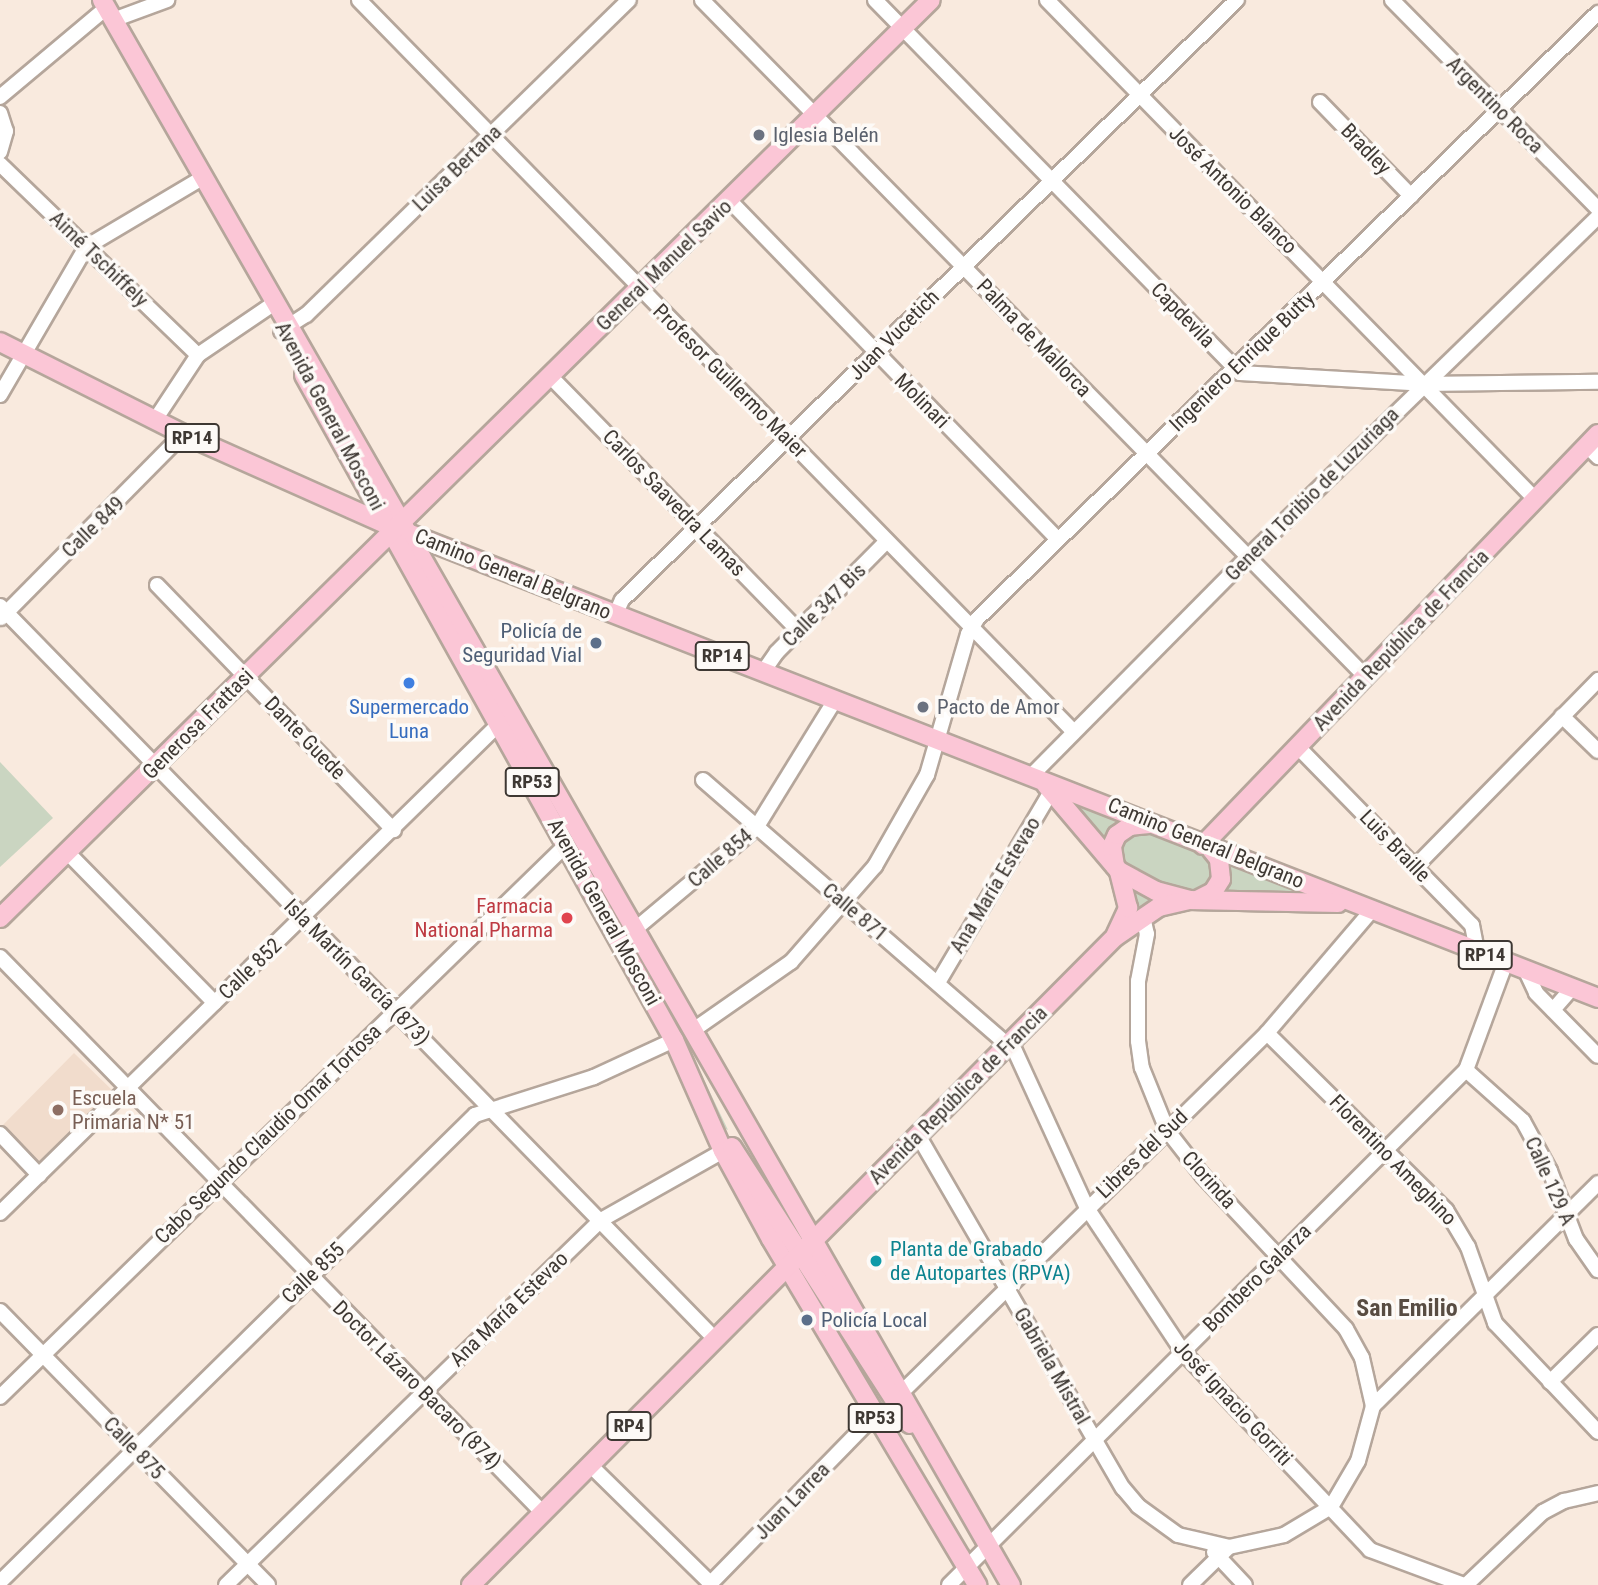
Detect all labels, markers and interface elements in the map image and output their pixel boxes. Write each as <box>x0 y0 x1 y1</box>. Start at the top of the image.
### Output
street label: Argentino Roca <box>1441 51 1549 159</box>
street label: Bradley <box>1336 118 1396 180</box>
street label: Luisa Bertana <box>407 119 507 217</box>
street label: José Antonio Blanco <box>1164 121 1302 259</box>
place label: Iglesia Belén <box>773 122 879 148</box>
marker: Iglesia Belén <box>751 127 767 143</box>
street label: General Manuel Savio <box>591 194 737 336</box>
street label: Aimé Tschiffely <box>44 206 154 312</box>
street label: Palma de Mallorca <box>971 274 1097 402</box>
street label: Capdevila <box>1146 277 1220 353</box>
street label: Juan Vucetich <box>844 285 944 385</box>
street label: Ingeniero Enrique Butty <box>1164 285 1320 437</box>
street label: Profesor Guillermo Maier <box>648 299 812 463</box>
street label: Avenida General Mosconi <box>270 317 390 515</box>
street label: Molinari <box>889 368 955 434</box>
street label: General Toribio de Luzuriaga <box>1220 402 1404 586</box>
road number: RP14 <box>164 422 220 453</box>
street label: Carlos Saavedra Lamas <box>597 424 751 582</box>
street label: Calle 849 <box>56 491 130 563</box>
street label: Camino General Belgrano <box>411 523 615 625</box>
street label: Avenida República de Francia <box>1308 544 1494 736</box>
street label: Calle 347 Bis <box>777 558 871 652</box>
place label: Policía de Seguridad Vial <box>462 618 582 668</box>
marker: Policía de Seguridad Vial <box>588 635 604 651</box>
road number: RP14 <box>694 640 750 671</box>
street label: Generosa Frattasi <box>137 663 259 785</box>
marker: Supermercado Luna <box>401 675 417 691</box>
street label: Dante Guede <box>259 691 351 785</box>
place label: Supermercado Luna <box>349 694 469 744</box>
place label: Pacto de Amor <box>937 694 1060 720</box>
marker: Pacto de Amor <box>915 699 931 715</box>
road number: RP53 <box>504 766 560 797</box>
street label: Camino General Belgrano <box>1104 792 1308 894</box>
street label: Luis Braille <box>1354 805 1436 887</box>
street label: Ana María Estevao <box>944 812 1046 958</box>
street label: Avenida General Mosconi <box>542 814 666 1010</box>
street label: Calle 854 <box>683 823 757 893</box>
street label: Calle 871 <box>817 877 893 947</box>
place label: Farmacia National Pharma <box>414 893 553 943</box>
street label: Isla Martín García (873) <box>279 894 435 1050</box>
marker: Farmacia National Pharma <box>559 910 575 926</box>
street label: Calle 852 <box>213 933 287 1005</box>
road number: RP14 <box>1457 939 1513 970</box>
street label: Avenida República de Francia <box>863 1000 1053 1190</box>
street label: Cabo Segundo Claudio Omar Tortosa <box>149 1019 387 1249</box>
place label: Escuela Primaria N* 51 <box>72 1085 194 1135</box>
street label: Florentino Ameghino <box>1324 1089 1462 1231</box>
marker: Escuela Primaria N* 51 <box>50 1102 66 1118</box>
street label: Libres del Sud <box>1091 1104 1193 1204</box>
street label: Calle 129 A <box>1519 1133 1581 1229</box>
street label: Clorinda <box>1177 1146 1241 1214</box>
street label: Bombero Galarza <box>1198 1219 1316 1337</box>
place label: Planta de Grabado de Autopartes (RPVA) <box>890 1236 1071 1286</box>
street label: Calle 855 <box>276 1237 350 1309</box>
street label: Ana María Estevao <box>445 1246 573 1372</box>
marker: Planta de Grabado de Autopartes (RPVA) <box>868 1253 884 1269</box>
street label: Doctor Lázaro Bacaro (874) <box>327 1295 507 1475</box>
district label: San Emilio <box>1356 1295 1458 1323</box>
street label: Gabriela Mistral <box>1008 1303 1096 1429</box>
place label: Policía Local <box>821 1307 927 1333</box>
marker: Policía Local <box>799 1312 815 1328</box>
street label: José Ignacio Gorriti <box>1168 1335 1298 1471</box>
road number: RP53 <box>847 1402 903 1434</box>
road number: RP4 <box>606 1410 652 1442</box>
street label: Calle 875 <box>98 1411 170 1485</box>
street label: Juan Larrea <box>749 1457 835 1545</box>

